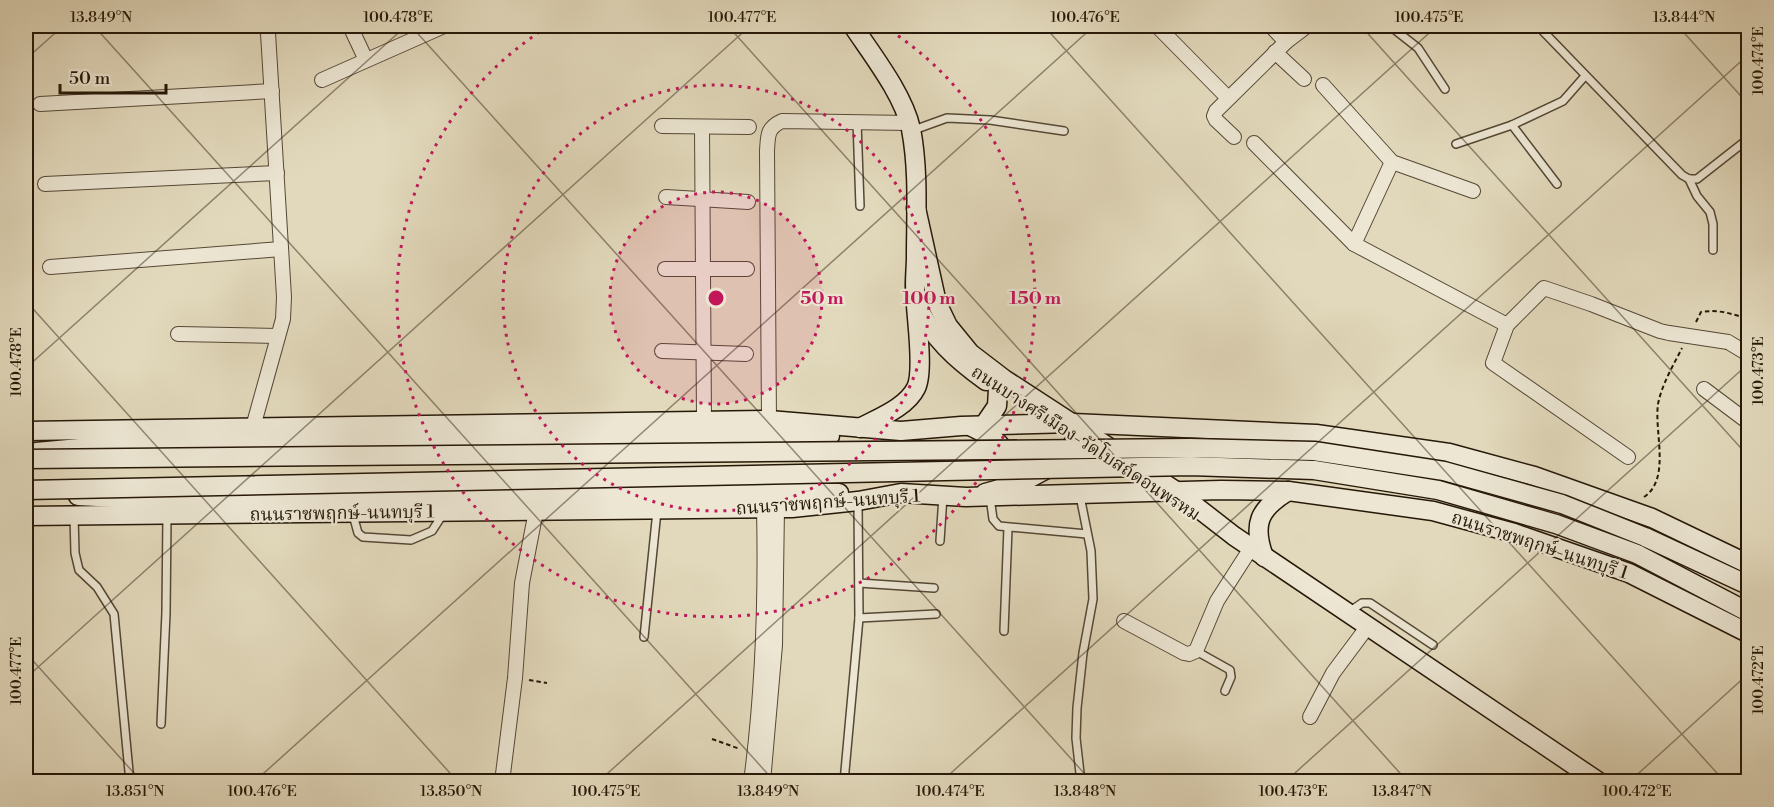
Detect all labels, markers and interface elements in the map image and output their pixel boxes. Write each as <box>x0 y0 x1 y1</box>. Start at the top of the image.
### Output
text: 13.849°N <box>70 8 132 27</box>
text: 100.478°E <box>363 8 433 27</box>
text: 100.477°E <box>708 8 776 27</box>
text: 100.476°E <box>1050 8 1120 27</box>
text: 100.475°E <box>1395 8 1463 27</box>
text: 13.844°N <box>1653 8 1715 27</box>
text: 100.474°E <box>1749 26 1768 96</box>
scale bar <box>60 57 166 95</box>
text: 50 m <box>69 67 111 90</box>
text: 50 m <box>800 287 844 310</box>
text: 100 m <box>902 287 956 310</box>
text: 150 m <box>1009 287 1062 310</box>
centre of rings <box>706 288 726 308</box>
text: 100.478°E <box>7 327 26 397</box>
text: 100.473°E <box>1749 336 1768 406</box>
street label: ถนนบางศรีเมือง-วัดโบสถ์ดอนพรหม <box>967 359 1206 526</box>
street label: ถนนราชพฤกษ์-นนทบุรี 1 <box>735 485 921 520</box>
street label: ถนนราชพฤกษ์-นนทบุรี 1 <box>250 500 435 527</box>
street label: ถนนราชพฤกษ์-นนทบุรี 1 <box>1448 506 1631 585</box>
text: 100.477°E <box>7 637 26 705</box>
text: 100.472°E <box>1749 645 1768 715</box>
text: 13.851°N <box>106 782 164 801</box>
text: 100.476°E <box>227 782 297 801</box>
text: 13.850°N <box>420 782 482 801</box>
text: 100.475°E <box>572 782 640 801</box>
text: 13.849°N <box>737 782 799 801</box>
text: 100.474°E <box>915 782 985 801</box>
text: 13.848°N <box>1054 782 1116 801</box>
text: 100.473°E <box>1258 782 1328 801</box>
text: 13.847°N <box>1372 782 1432 801</box>
text: 100.472°E <box>1602 782 1672 801</box>

